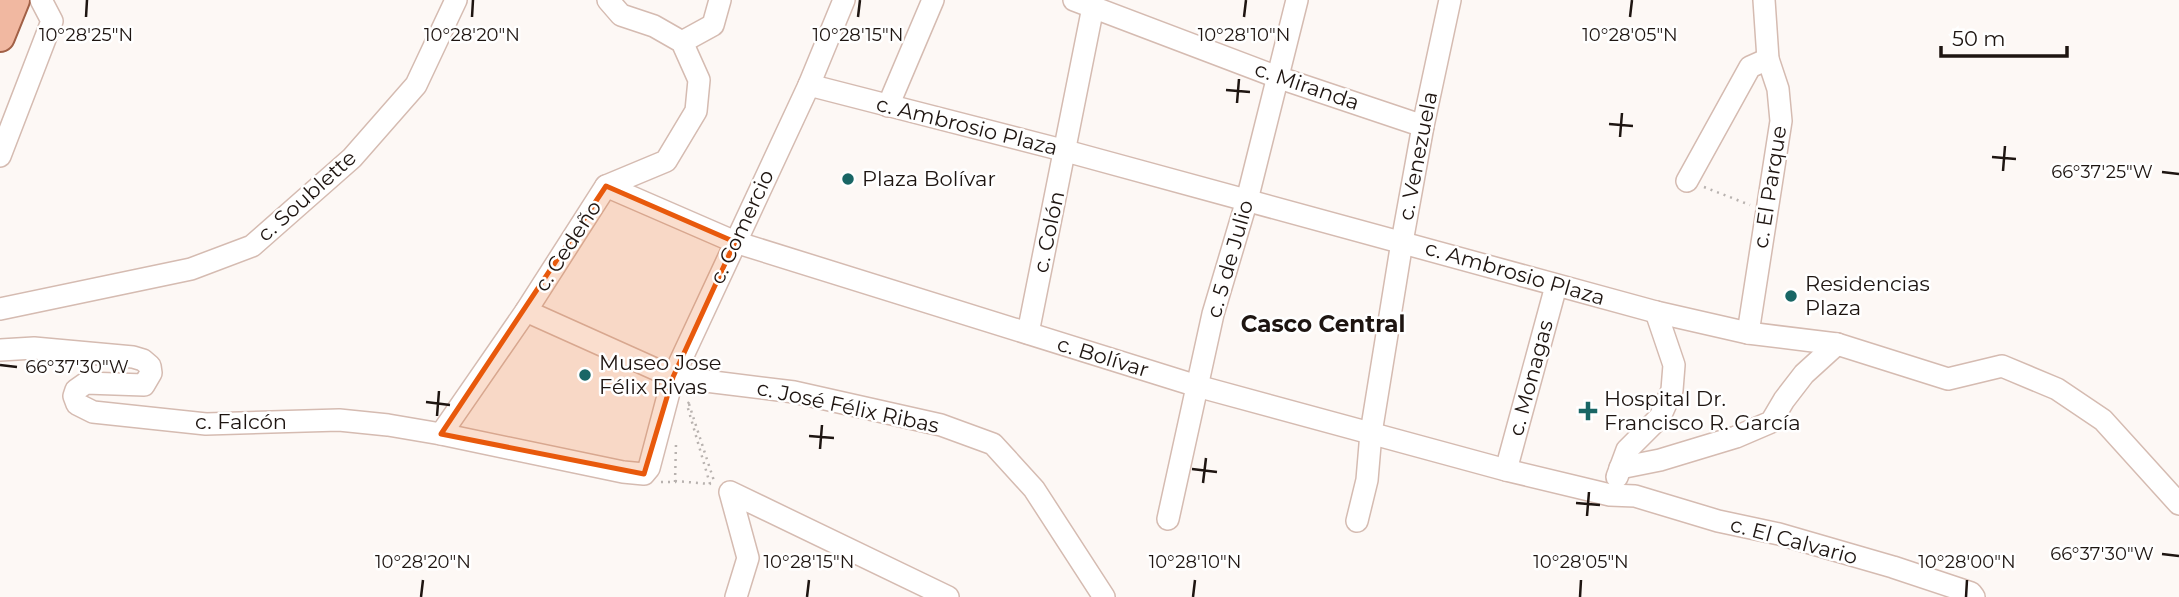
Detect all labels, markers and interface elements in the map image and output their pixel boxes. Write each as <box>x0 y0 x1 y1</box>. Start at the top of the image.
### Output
scale bar <box>1941 14 2067 58</box>
text: 10°28'25"N <box>39 24 133 46</box>
text: 10°28'20"N <box>424 24 520 46</box>
text: 10°28'15"N <box>813 24 903 46</box>
text: 10°28'10"N <box>1198 24 1290 46</box>
text: 10°28'05"N <box>1582 24 1678 46</box>
text: 50 m <box>1952 26 2006 51</box>
street label: c. Miranda <box>1252 56 1363 115</box>
street label: c. Venezuela <box>1393 89 1442 222</box>
street label: c. Ambrosio Plaza <box>874 91 1060 160</box>
street label: c. El Parque <box>1747 124 1792 250</box>
street label: c. Soublette <box>252 145 361 246</box>
text: 66°37'25"W <box>2051 161 2153 183</box>
street label: c. Comercio <box>704 166 779 288</box>
place label: Plaza Bolívar <box>862 166 996 191</box>
marker: Plaza Bolívar <box>840 171 856 187</box>
street label: c. Colón <box>1028 189 1069 275</box>
street label: c. Cedeño <box>529 195 606 296</box>
street label: c. 5 de Julio <box>1201 197 1258 321</box>
street label: c. Ambrosio Plaza <box>1422 235 1608 310</box>
place label: Residencias Plaza <box>1805 271 1930 320</box>
marker: Residencias Plaza <box>1783 288 1799 304</box>
district label: Casco Central <box>1241 310 1405 338</box>
street label: c. Monagas <box>1503 317 1558 439</box>
street label: c. Bolívar <box>1054 331 1152 382</box>
place label: Museo Jose Félix Rivas <box>599 350 721 399</box>
text: 66°37'30"W <box>25 356 129 378</box>
marker: Museo Jose Félix Rivas <box>577 367 593 383</box>
street label: c. José Félix Ribas <box>755 375 941 438</box>
place label: Hospital Dr. Francisco R. García <box>1604 386 1801 435</box>
marker: Hospital Dr. Francisco R. García <box>1578 401 1598 421</box>
street label: c. Falcón <box>195 409 287 434</box>
street label: c. El Calvario <box>1728 512 1860 569</box>
text: 66°37'30"W <box>2050 543 2154 565</box>
text: 10°28'20"N <box>375 551 471 573</box>
text: 10°28'15"N <box>764 551 854 573</box>
text: 10°28'10"N <box>1149 551 1241 573</box>
text: 10°28'05"N <box>1533 551 1629 573</box>
text: 10°28'00"N <box>1918 551 2016 573</box>

